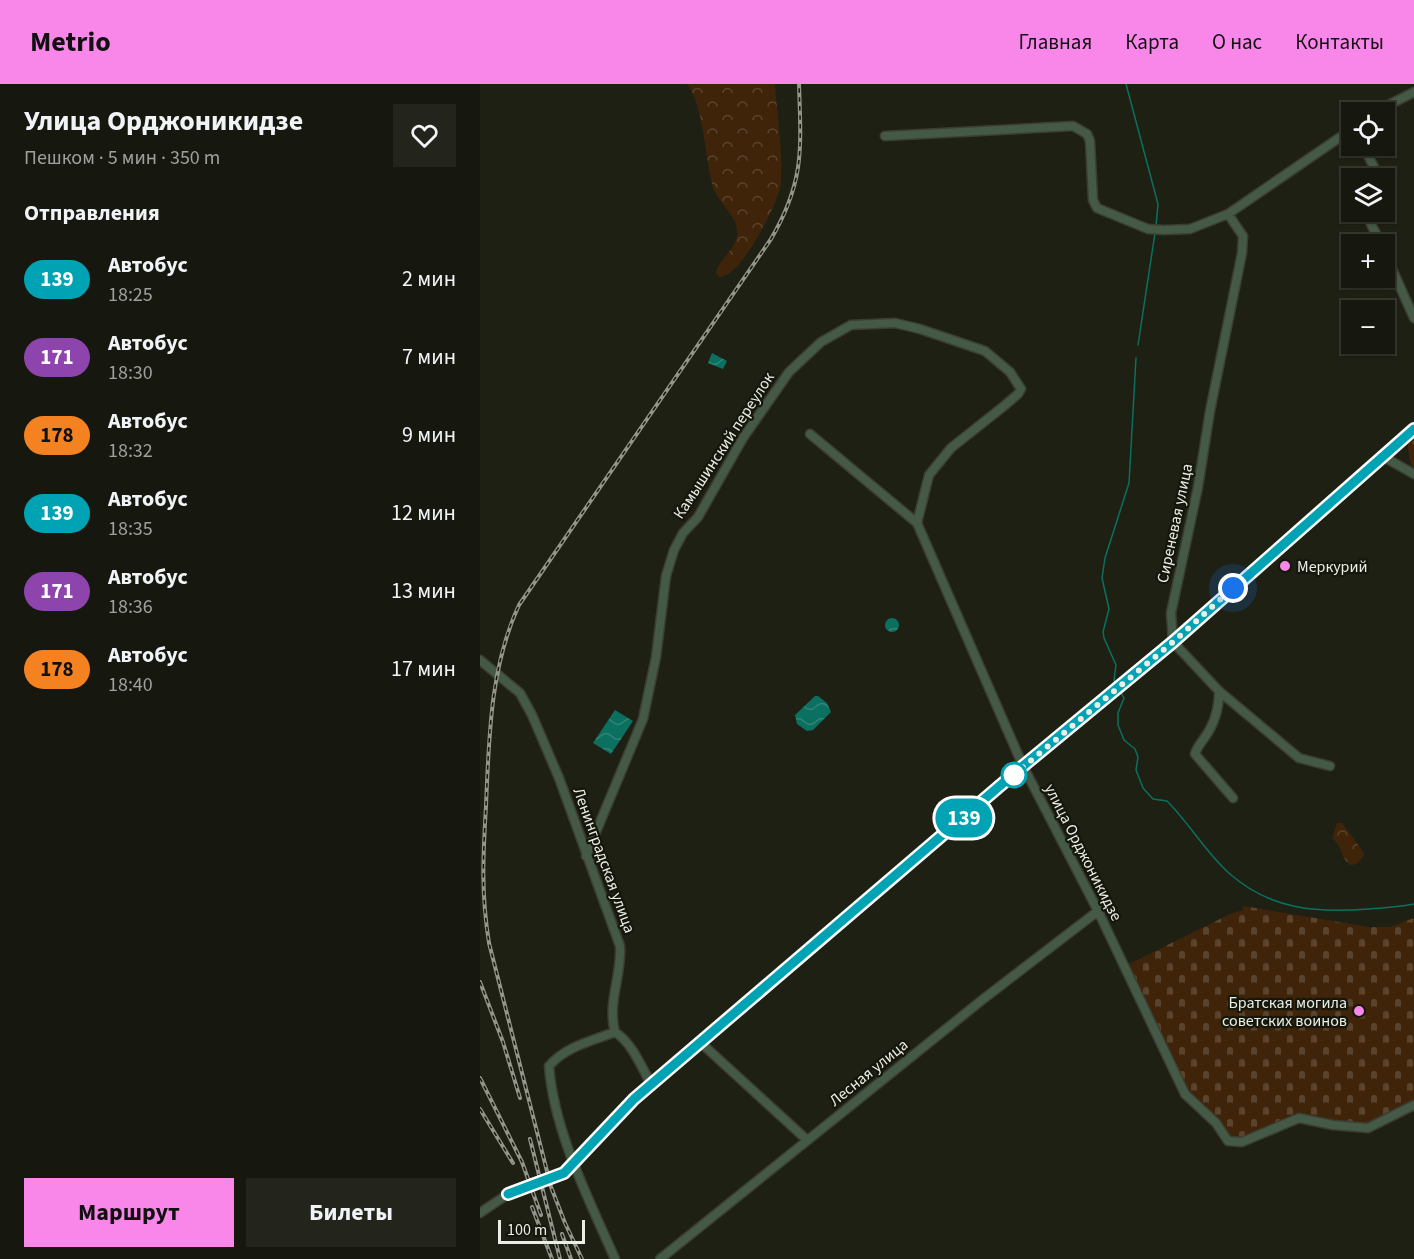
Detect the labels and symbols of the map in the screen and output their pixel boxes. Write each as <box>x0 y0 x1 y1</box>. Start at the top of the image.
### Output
street label: Камышинский переулок <box>668 368 780 523</box>
street label: Сиреневая улица <box>1152 461 1198 585</box>
place label: Меркурий <box>1297 556 1368 578</box>
marker: Меркурий <box>1278 559 1292 573</box>
your location <box>1218 573 1248 603</box>
unlabelled marker <box>1001 762 1027 788</box>
street label: улица Орджоникидзе <box>1039 780 1127 925</box>
street label: Ленинградская улица <box>567 785 641 936</box>
line badge: 139 <box>930 798 998 838</box>
place label: Братская могила советских воинов <box>1222 992 1347 1032</box>
marker: Братская могила советских воинов <box>1352 1004 1366 1018</box>
street label: Лесная улица <box>825 1034 913 1111</box>
scale bar <box>498 1217 585 1244</box>

